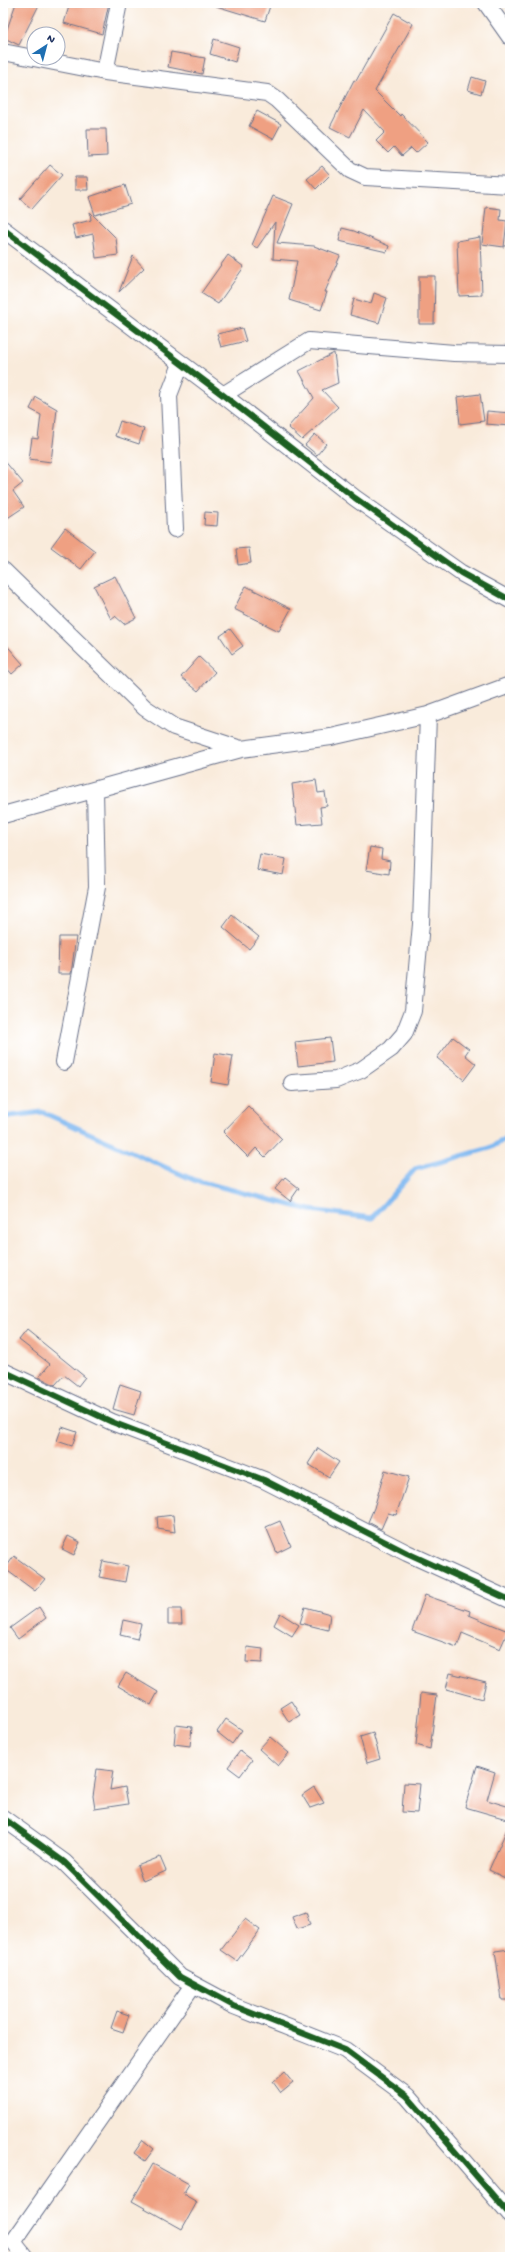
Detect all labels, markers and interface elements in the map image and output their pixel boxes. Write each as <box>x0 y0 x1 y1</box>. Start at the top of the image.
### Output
north arrow <box>26 26 66 66</box>
text: N <box>44 33 57 46</box>

